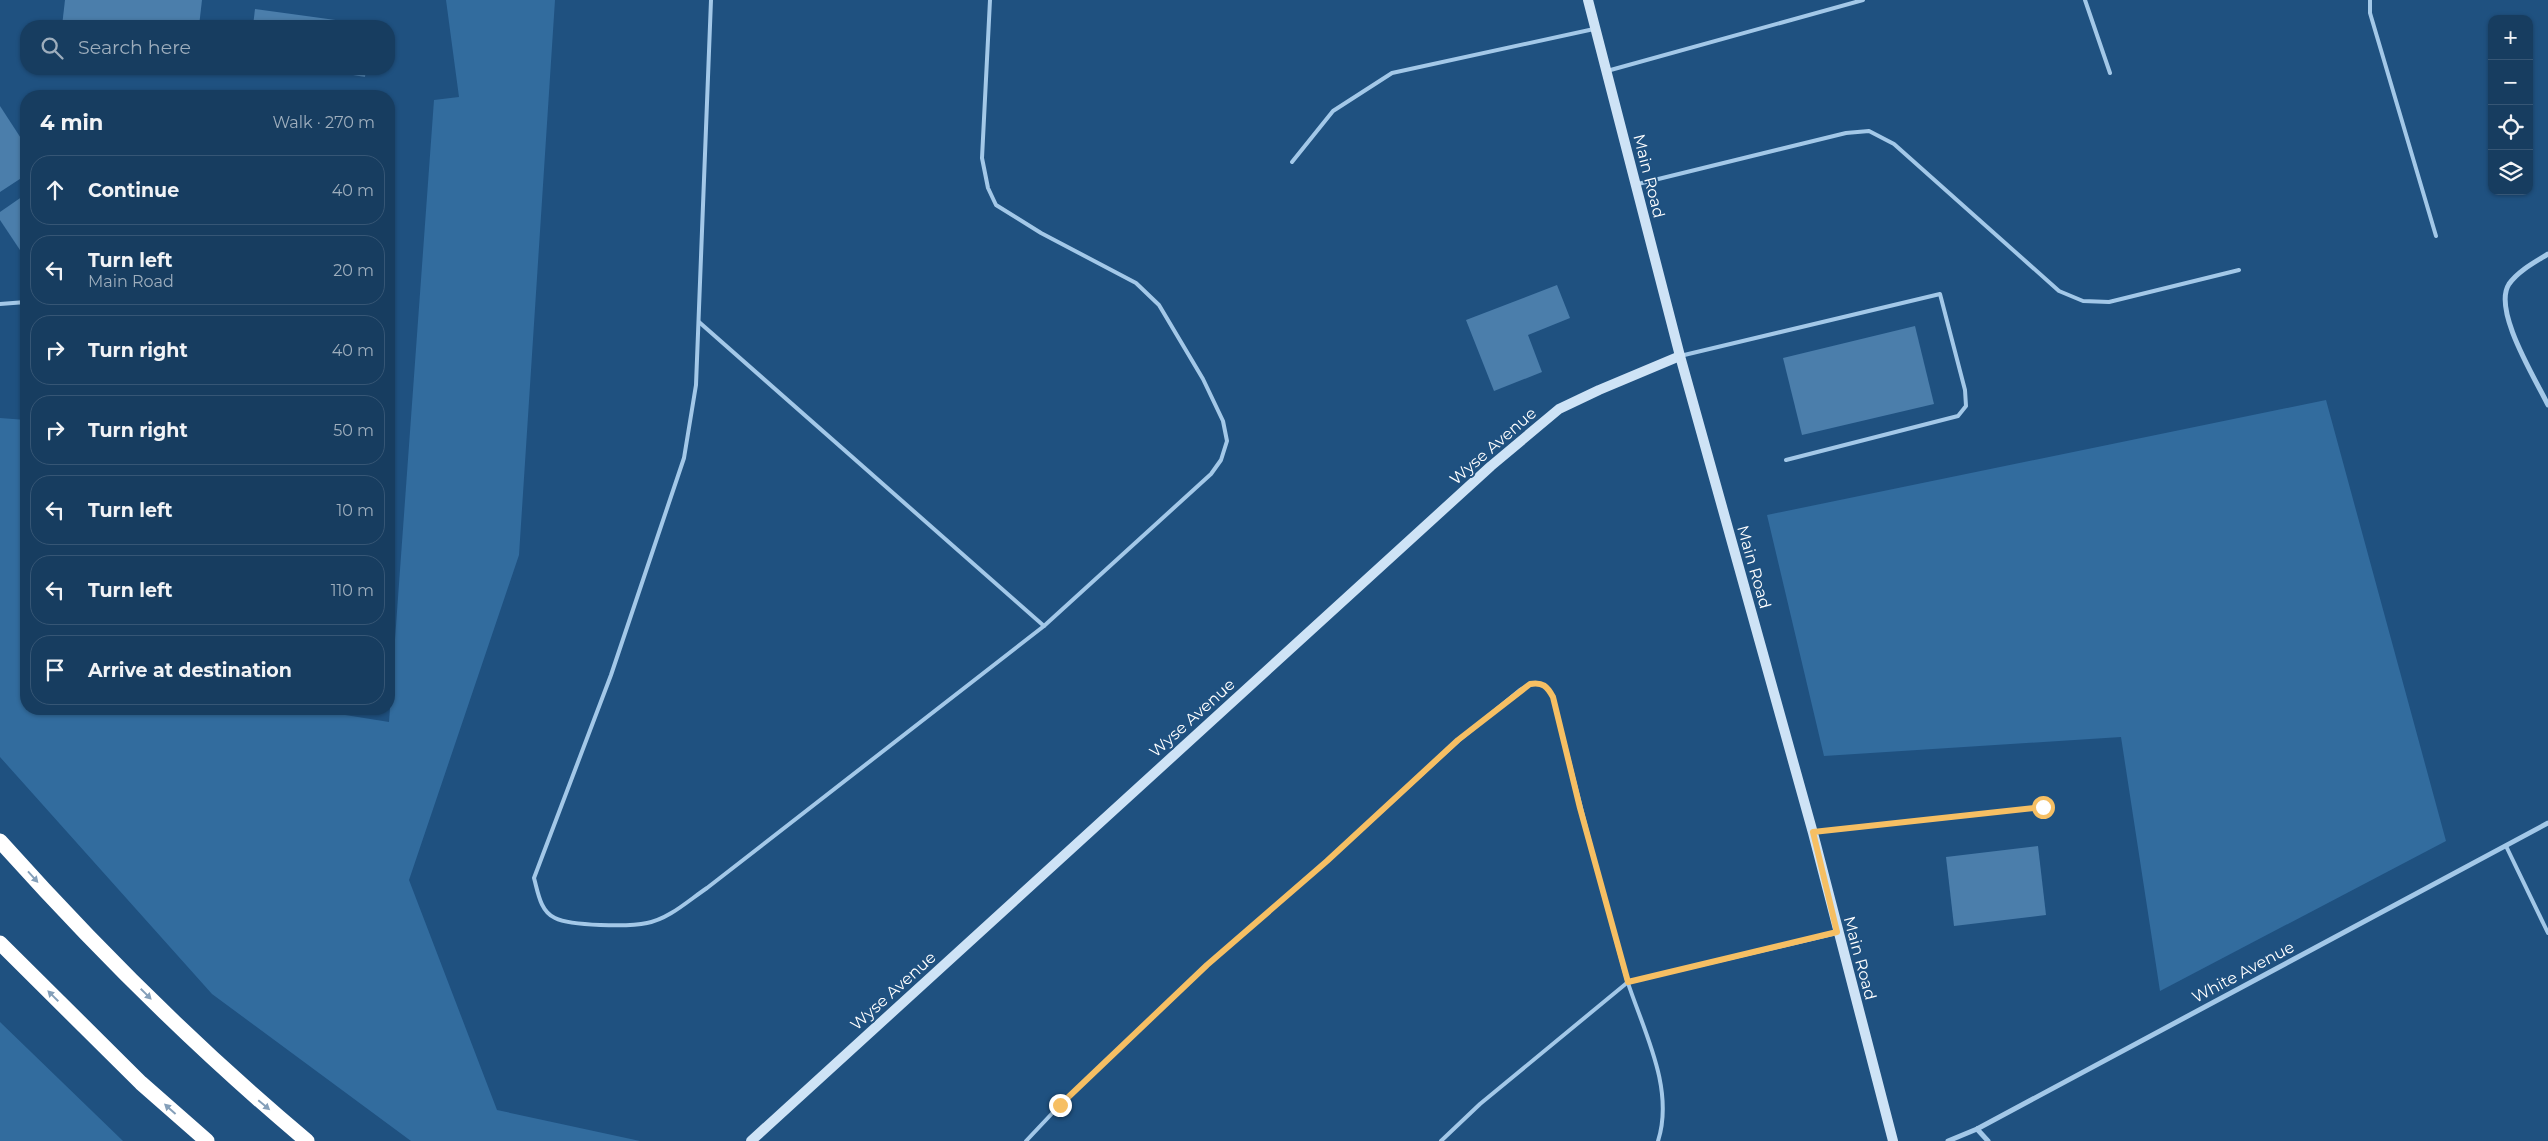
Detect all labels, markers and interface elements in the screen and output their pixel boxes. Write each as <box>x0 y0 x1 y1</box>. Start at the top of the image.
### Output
map controls <box>2488 15 2533 195</box>
button: + <box>2488 15 2533 60</box>
search box <box>20 20 395 75</box>
icon: search <box>38 34 66 62</box>
text: Search here <box>78 36 191 59</box>
button: − <box>2488 60 2533 105</box>
button: locate <box>2488 105 2533 150</box>
text: 4 min <box>40 110 103 135</box>
text: Walk · 270 m <box>272 113 375 132</box>
street label: Main Road <box>1629 132 1669 220</box>
button: layers <box>2488 150 2533 195</box>
icon: ahead <box>41 176 69 204</box>
text: Continue <box>88 179 179 202</box>
text: 40 m <box>332 181 374 200</box>
text: Turn left <box>88 249 173 272</box>
icon: left <box>41 256 69 284</box>
text: 20 m <box>333 261 374 280</box>
text: Main Road <box>88 272 174 291</box>
icon: right <box>41 336 69 364</box>
text: Turn right <box>88 339 188 362</box>
text: 40 m <box>332 341 374 360</box>
street label: Wyse Avenue <box>1446 403 1540 489</box>
icon: right <box>41 416 69 444</box>
text: Turn right <box>88 419 188 442</box>
text: 50 m <box>333 421 374 440</box>
icon: left <box>41 496 69 524</box>
text: Turn left <box>88 499 173 522</box>
text: 10 m <box>336 501 374 520</box>
street label: Main Road <box>1733 523 1775 611</box>
icon: left <box>41 576 69 604</box>
text: Turn left <box>88 579 173 602</box>
text: 110 m <box>331 581 374 600</box>
icon: arrive <box>41 656 69 684</box>
text: Arrive at destination <box>88 659 292 682</box>
street label: Wyse Avenue <box>1145 675 1239 761</box>
route start <box>2032 796 2055 819</box>
one-way arrow <box>27 871 38 884</box>
street label: Main Road <box>1840 914 1880 1002</box>
street label: White Avenue <box>2189 937 2297 1007</box>
street label: Wyse Avenue <box>846 948 940 1034</box>
one-way arrow <box>140 987 152 999</box>
one-way arrow <box>48 990 60 1002</box>
route end <box>1049 1094 1072 1117</box>
one-way arrow <box>257 1100 270 1111</box>
one-way arrow <box>164 1103 177 1114</box>

